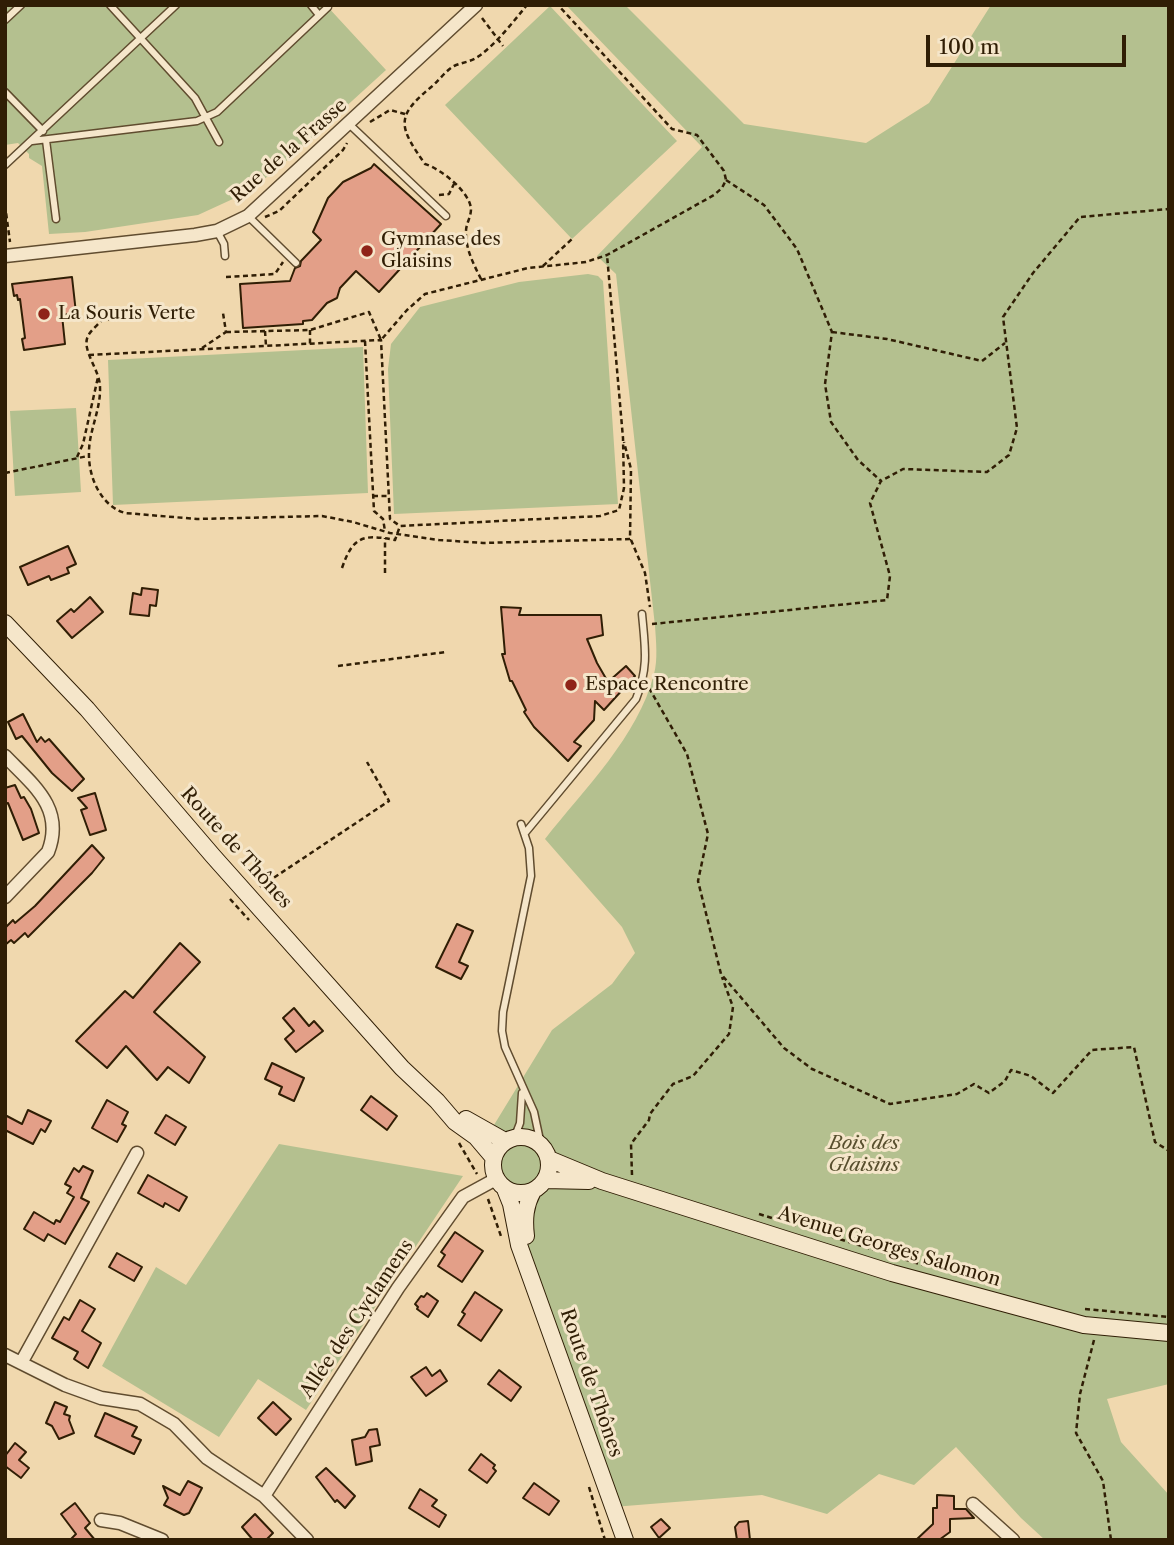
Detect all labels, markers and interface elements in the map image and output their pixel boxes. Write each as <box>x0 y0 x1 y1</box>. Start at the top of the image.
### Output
scale bar <box>929 21 1128 65</box>
text: 100 m <box>939 34 1000 59</box>
street label: Rue de la Frasse <box>226 94 352 208</box>
place label: Gymnase des Glaisins <box>381 229 501 273</box>
marker: Gymnase des Glaisins <box>359 243 375 259</box>
place label: La Souris Verte <box>58 303 195 325</box>
marker: La Souris Verte <box>36 306 52 322</box>
place label: Espace Rencontre <box>585 674 749 696</box>
marker: Espace Rencontre <box>563 677 579 693</box>
street label: Route de Thônes <box>176 783 296 913</box>
park label: Bois des Glaisins <box>828 1133 900 1177</box>
street label: Avenue Georges Salomon <box>775 1202 1003 1292</box>
street label: Allée des Cyclamens <box>296 1235 418 1403</box>
street label: Route de Thônes <box>555 1306 627 1460</box>

